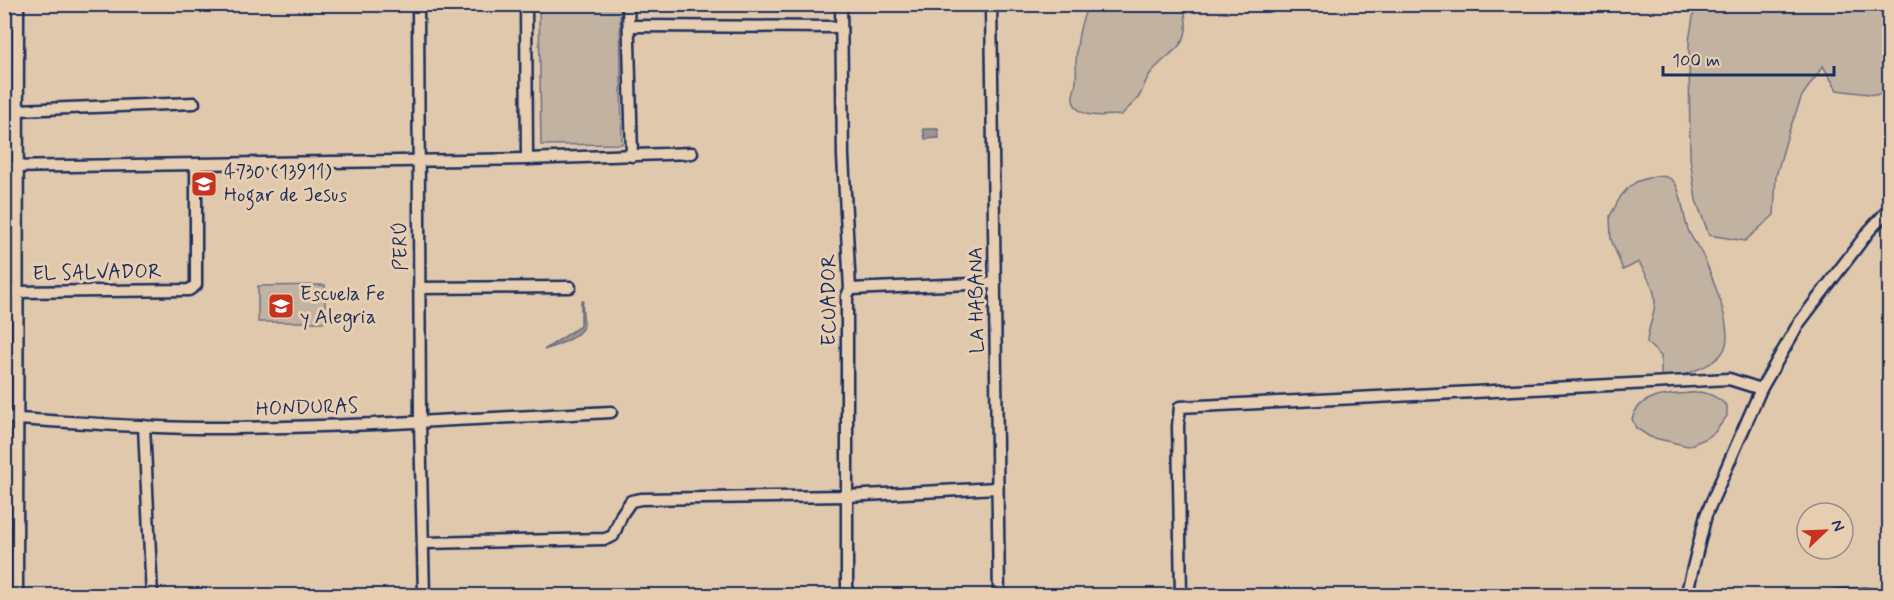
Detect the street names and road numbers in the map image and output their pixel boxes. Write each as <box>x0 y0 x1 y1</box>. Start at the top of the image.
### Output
street label: PERÚ <box>387 221 415 271</box>
street label: LA HABANA <box>963 247 991 353</box>
street label: ECUADOR <box>816 254 843 346</box>
street label: EL SALVADOR <box>32 258 162 288</box>
street label: HONDURAS <box>255 393 359 423</box>

